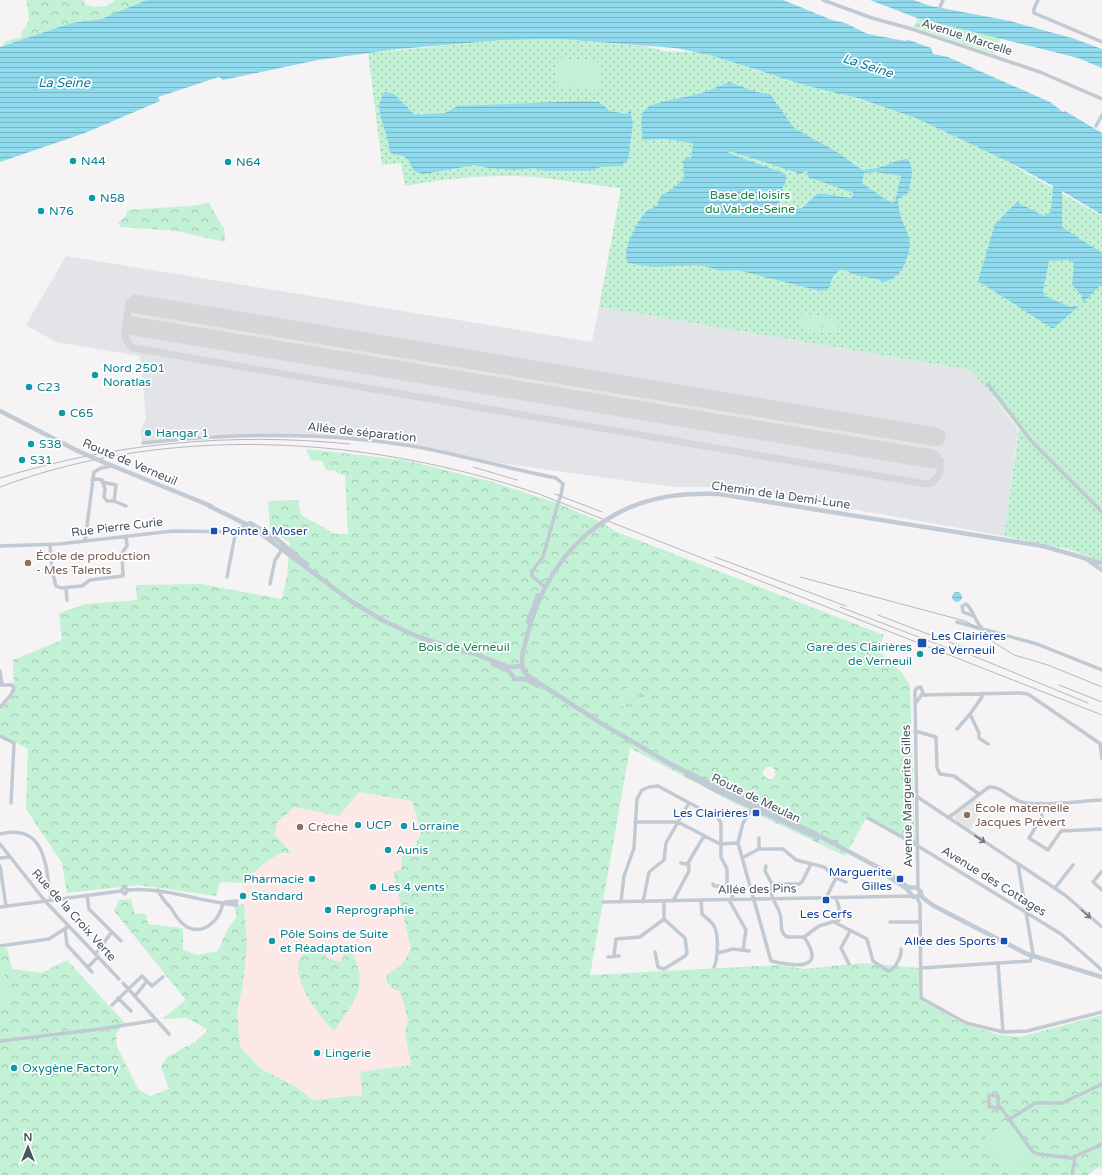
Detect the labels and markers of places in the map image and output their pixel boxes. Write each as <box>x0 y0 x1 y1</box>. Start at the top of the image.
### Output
place label: N44 <box>81 154 106 168</box>
place label: N64 <box>236 155 261 169</box>
marker: N44 <box>68 156 78 166</box>
marker: N64 <box>223 157 233 167</box>
place label: N58 <box>100 191 125 205</box>
marker: N58 <box>87 193 97 203</box>
place label: N76 <box>49 204 74 218</box>
marker: N76 <box>36 206 46 216</box>
place label: Nord 2501 Noratlas <box>103 361 165 389</box>
marker: Nord 2501 Noratlas <box>90 370 100 380</box>
place label: C23 <box>37 380 60 394</box>
marker: C23 <box>24 382 34 392</box>
place label: C65 <box>70 406 93 420</box>
marker: C65 <box>57 408 67 418</box>
place label: Hangar 1 <box>156 426 209 440</box>
marker: Hangar 1 <box>143 428 153 438</box>
place label: S38 <box>39 437 61 451</box>
marker: S38 <box>26 439 36 449</box>
place label: S31 <box>30 453 52 467</box>
marker: S31 <box>17 455 27 465</box>
place label: Pointe à Moser <box>222 524 308 538</box>
marker: Pointe à Moser <box>209 526 219 536</box>
place label: École de production - Mes Talents <box>36 549 150 577</box>
marker: École de production - Mes Talents <box>23 558 33 568</box>
place label: Les Clairières de Verneuil <box>931 629 1006 657</box>
marker: Les Clairières de Verneuil <box>916 637 928 649</box>
place label: Gare des Clairières de Verneuil <box>806 640 912 668</box>
marker: Gare des Clairières de Verneuil <box>915 649 925 659</box>
place label: École maternelle Jacques Prévert <box>975 801 1070 829</box>
place label: Les Clairières <box>673 806 748 820</box>
marker: Les Clairières <box>751 808 761 818</box>
marker: École maternelle Jacques Prévert <box>962 810 972 820</box>
place label: UCP <box>366 818 392 832</box>
place label: Lorraine <box>412 819 459 833</box>
place label: Crèche <box>308 820 348 834</box>
marker: UCP <box>353 820 363 830</box>
marker: Lorraine <box>399 821 409 831</box>
marker: Crèche <box>295 822 305 832</box>
place label: Aunis <box>396 843 428 857</box>
marker: Aunis <box>383 845 393 855</box>
place label: Marguerite Gilles <box>829 865 892 893</box>
place label: Pharmacie <box>243 872 304 886</box>
marker: Pharmacie <box>307 874 317 884</box>
marker: Marguerite Gilles <box>895 874 905 884</box>
place label: Les 4 vents <box>381 880 445 894</box>
marker: Les 4 vents <box>368 882 378 892</box>
place label: Standard <box>251 889 303 903</box>
marker: Standard <box>238 891 248 901</box>
marker: Les Cerfs <box>821 895 831 905</box>
place label: Reprographie <box>336 903 414 917</box>
marker: Reprographie <box>323 905 333 915</box>
place label: Les Cerfs <box>800 907 852 921</box>
place label: Pôle Soins de Suite et Réadaptation <box>280 927 389 955</box>
place label: Allée des Sports <box>904 934 996 948</box>
marker: Pôle Soins de Suite et Réadaptation <box>267 936 277 946</box>
marker: Allée des Sports <box>999 936 1009 946</box>
place label: Lingerie <box>325 1046 371 1060</box>
marker: Lingerie <box>312 1048 322 1058</box>
place label: Oxygène Factory <box>22 1061 119 1075</box>
marker: Oxygène Factory <box>9 1063 19 1073</box>

